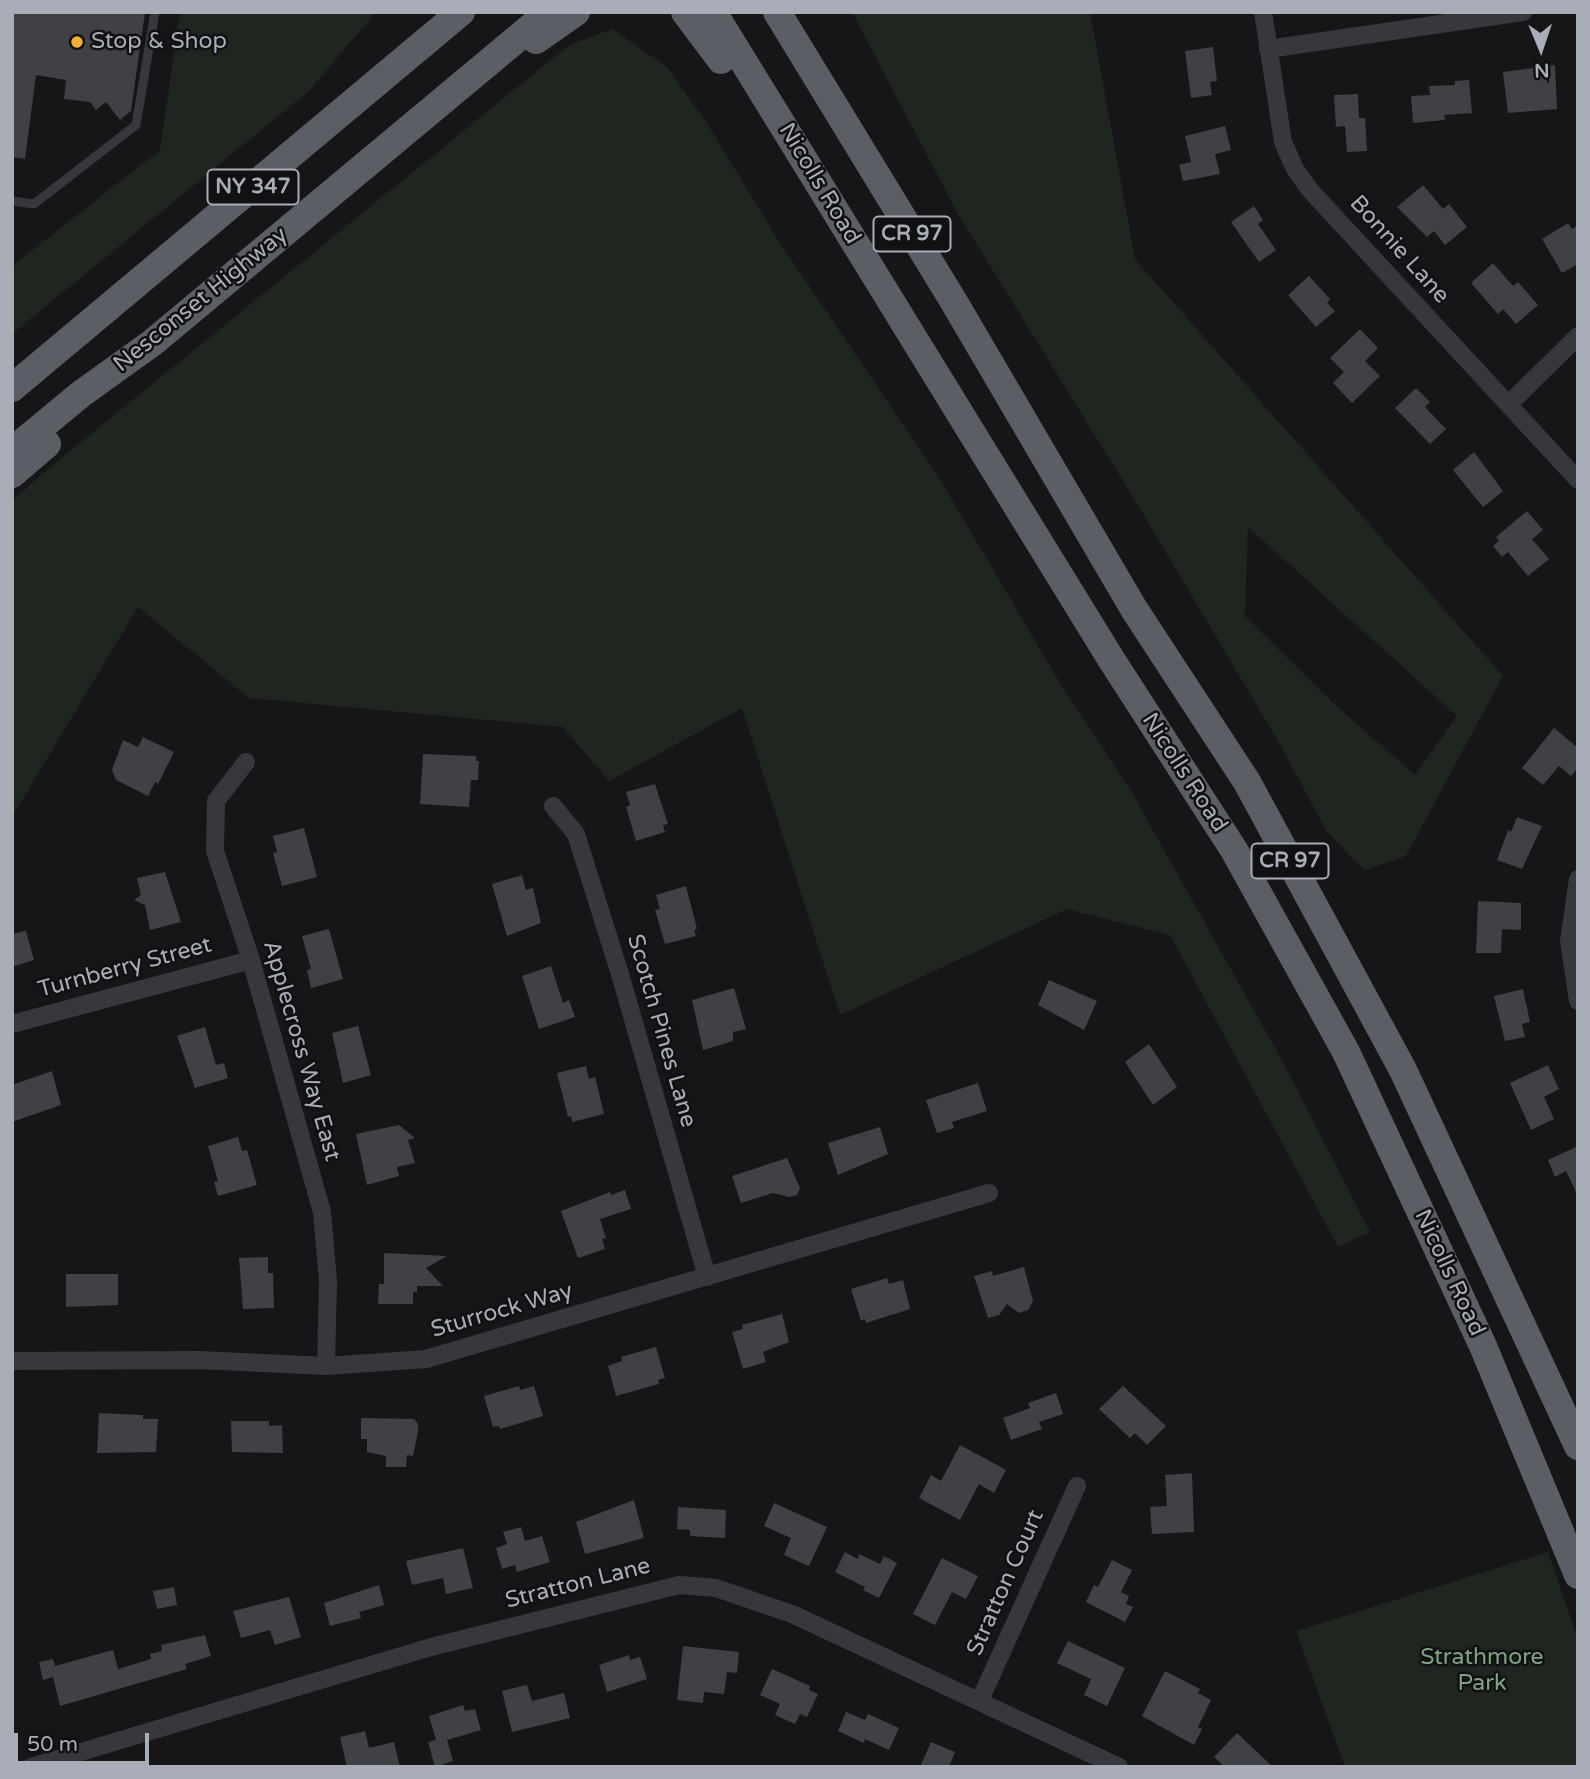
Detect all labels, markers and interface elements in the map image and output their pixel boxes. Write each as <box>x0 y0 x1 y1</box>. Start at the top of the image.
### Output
north arrow <box>1506 14 1576 84</box>
place label: Stop & Shop <box>91 28 227 56</box>
marker: Stop & Shop <box>69 34 85 50</box>
text: N <box>1534 59 1550 81</box>
street label: Nicolls Road <box>772 118 866 250</box>
road number: NY 347 <box>208 170 298 204</box>
street label: Bonnie Lane <box>1343 190 1455 310</box>
road number: CR 97 <box>874 216 950 252</box>
street label: Nesconset Highway <box>109 221 293 379</box>
street label: Nicolls Road <box>1135 708 1233 838</box>
road number: CR 97 <box>1252 844 1328 878</box>
street label: Scotch Pines Lane <box>620 931 702 1131</box>
street label: Turnberry Street <box>35 932 215 1004</box>
street label: Applecross Way East <box>256 938 346 1164</box>
street label: Nicolls Road <box>1408 1205 1490 1341</box>
street label: Sturrock Way <box>428 1278 576 1344</box>
street label: Stratton Court <box>962 1506 1050 1660</box>
street label: Stratton Lane <box>503 1553 653 1615</box>
park label: Strathmore Park <box>1420 1644 1544 1698</box>
scale bar <box>18 1720 152 1764</box>
text: 50 m <box>27 1732 78 1757</box>

